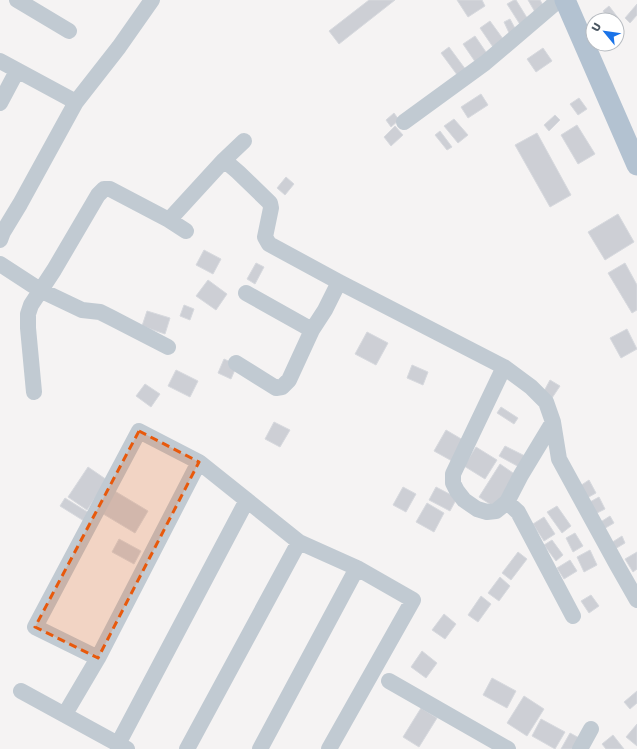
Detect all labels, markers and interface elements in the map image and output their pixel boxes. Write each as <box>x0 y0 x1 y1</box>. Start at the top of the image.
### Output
north arrow <box>585 12 625 52</box>
text: U <box>589 21 604 34</box>

